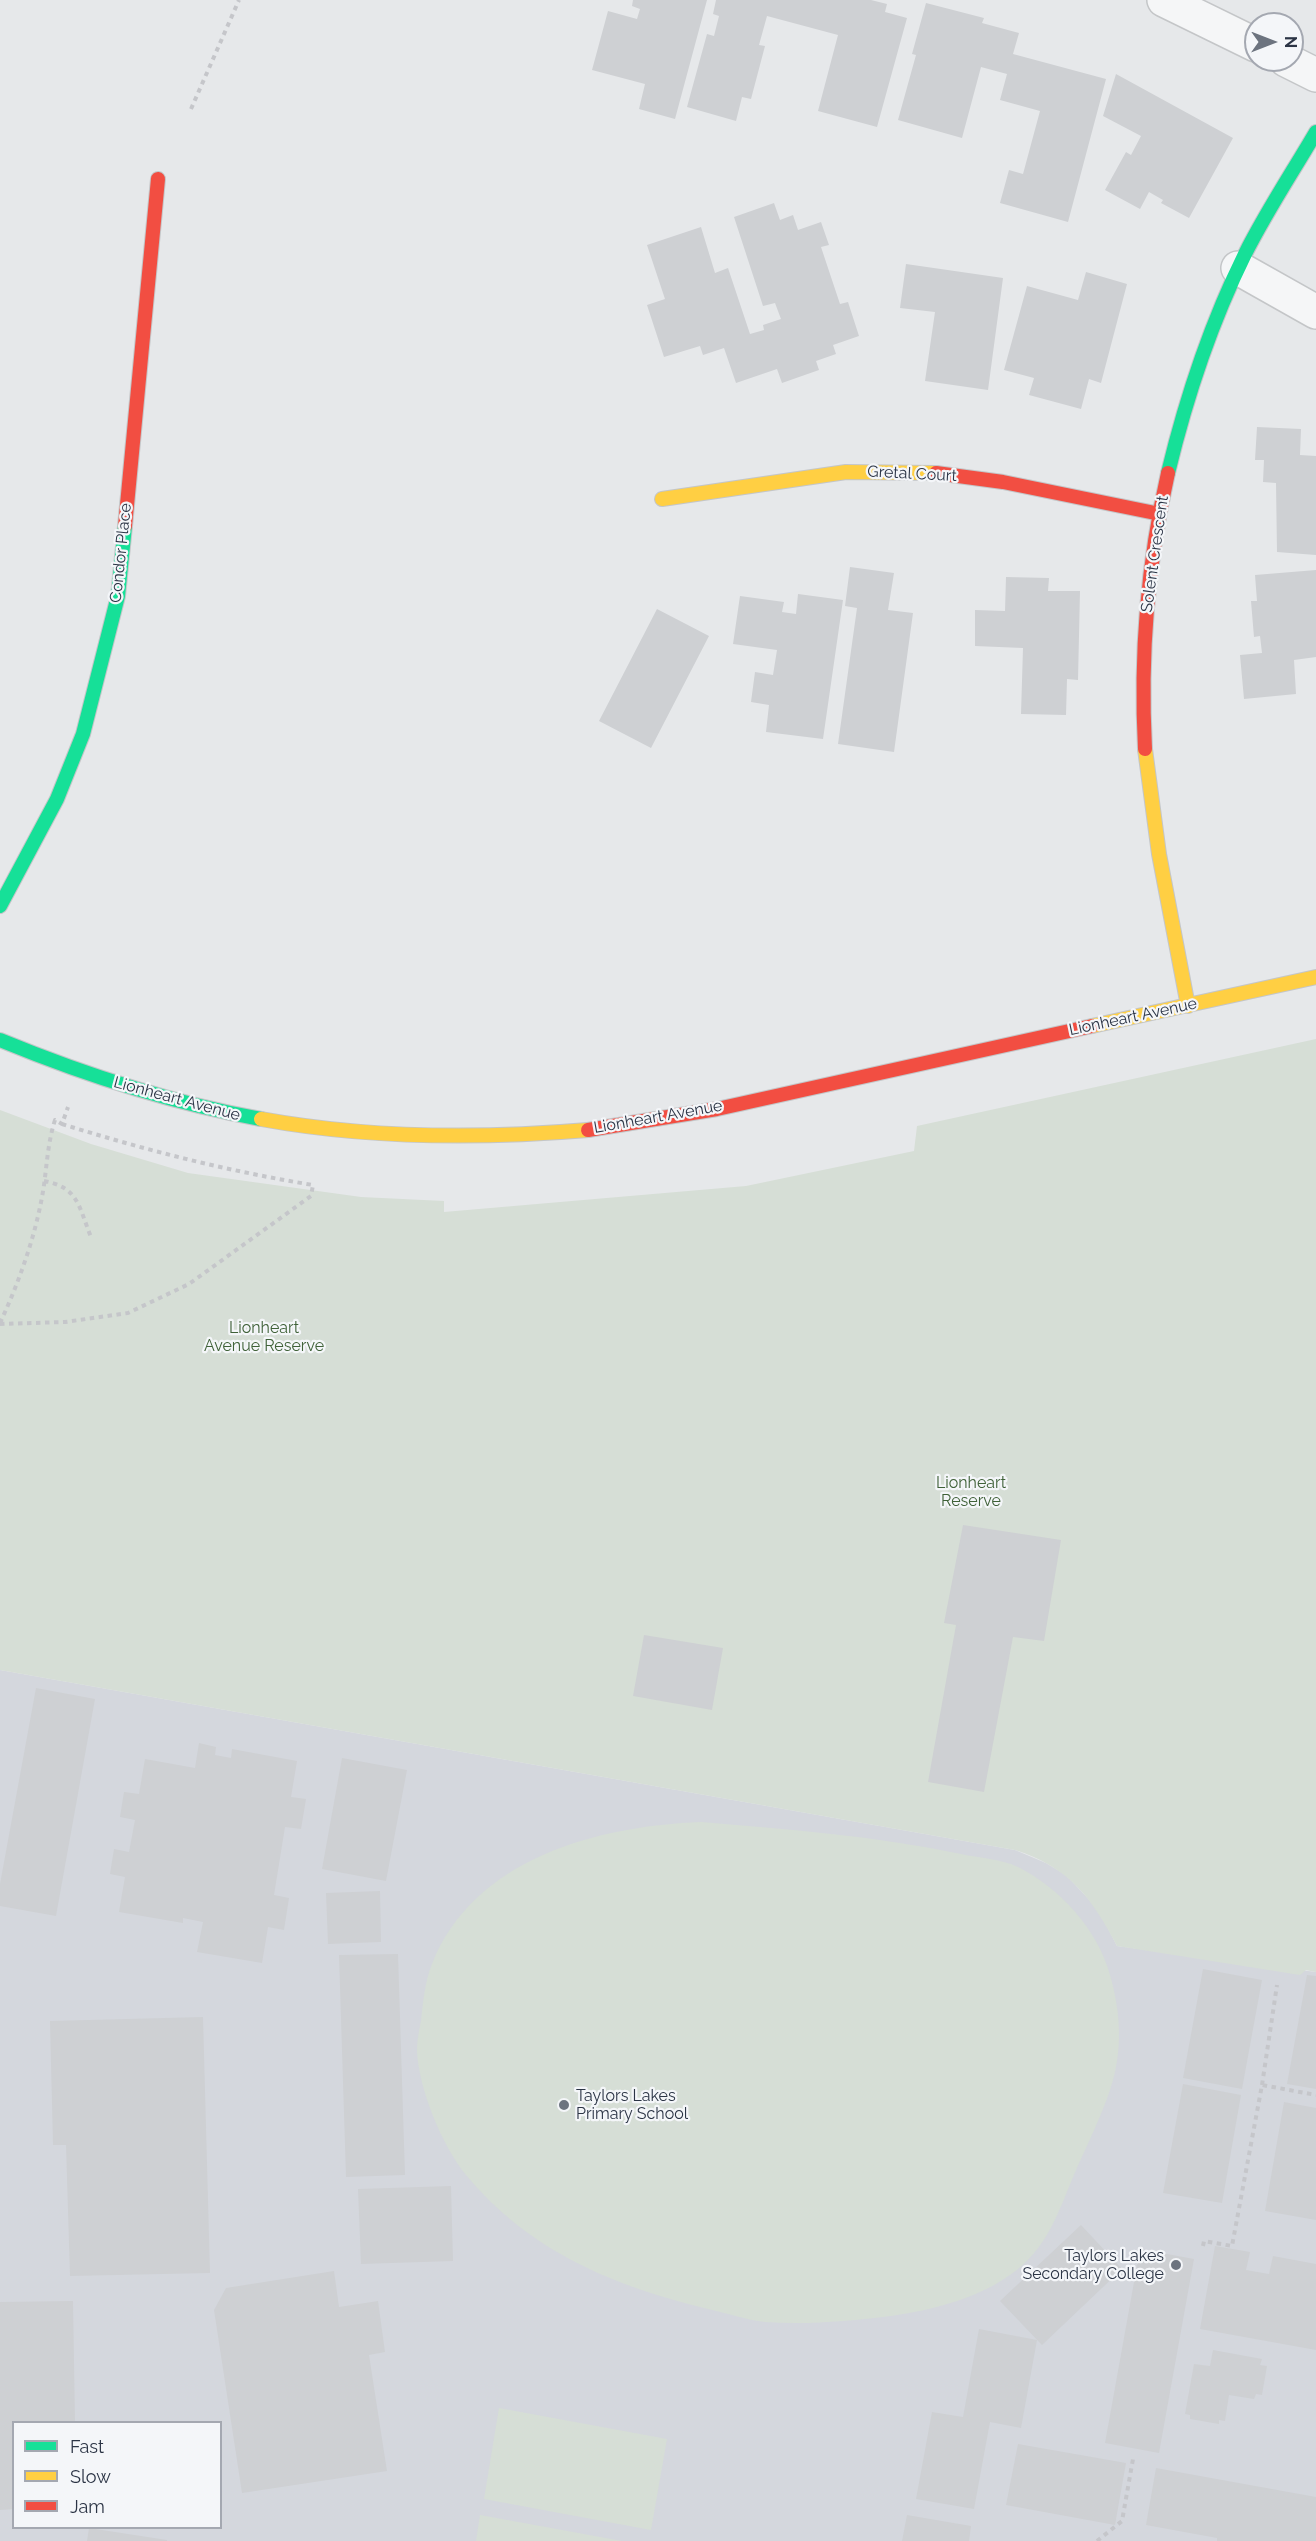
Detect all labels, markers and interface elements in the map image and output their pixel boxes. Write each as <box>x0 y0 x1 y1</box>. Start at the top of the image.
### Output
north arrow <box>1244 12 1304 72</box>
text: N <box>1281 36 1300 48</box>
street label: Gretal Court <box>867 462 957 486</box>
street label: Solent Crescent <box>1137 494 1173 614</box>
street label: Condor Place <box>106 502 136 604</box>
street label: Lionheart Avenue <box>1067 994 1199 1040</box>
street label: Lionheart Avenue <box>112 1073 242 1125</box>
street label: Lionheart Avenue <box>592 1096 724 1138</box>
park label: Lionheart Avenue Reserve <box>204 1318 324 1356</box>
park label: Lionheart Reserve <box>936 1473 1006 1511</box>
place label: Taylors Lakes Primary School <box>576 2086 688 2124</box>
marker: Taylors Lakes Primary School <box>557 2098 571 2112</box>
place label: Taylors Lakes Secondary College <box>1022 2246 1164 2284</box>
marker: Taylors Lakes Secondary College <box>1169 2258 1183 2272</box>
legend <box>12 2421 222 2529</box>
text: Fast <box>70 2436 104 2457</box>
text: Slow <box>70 2466 111 2487</box>
text: Jam <box>70 2496 105 2517</box>

